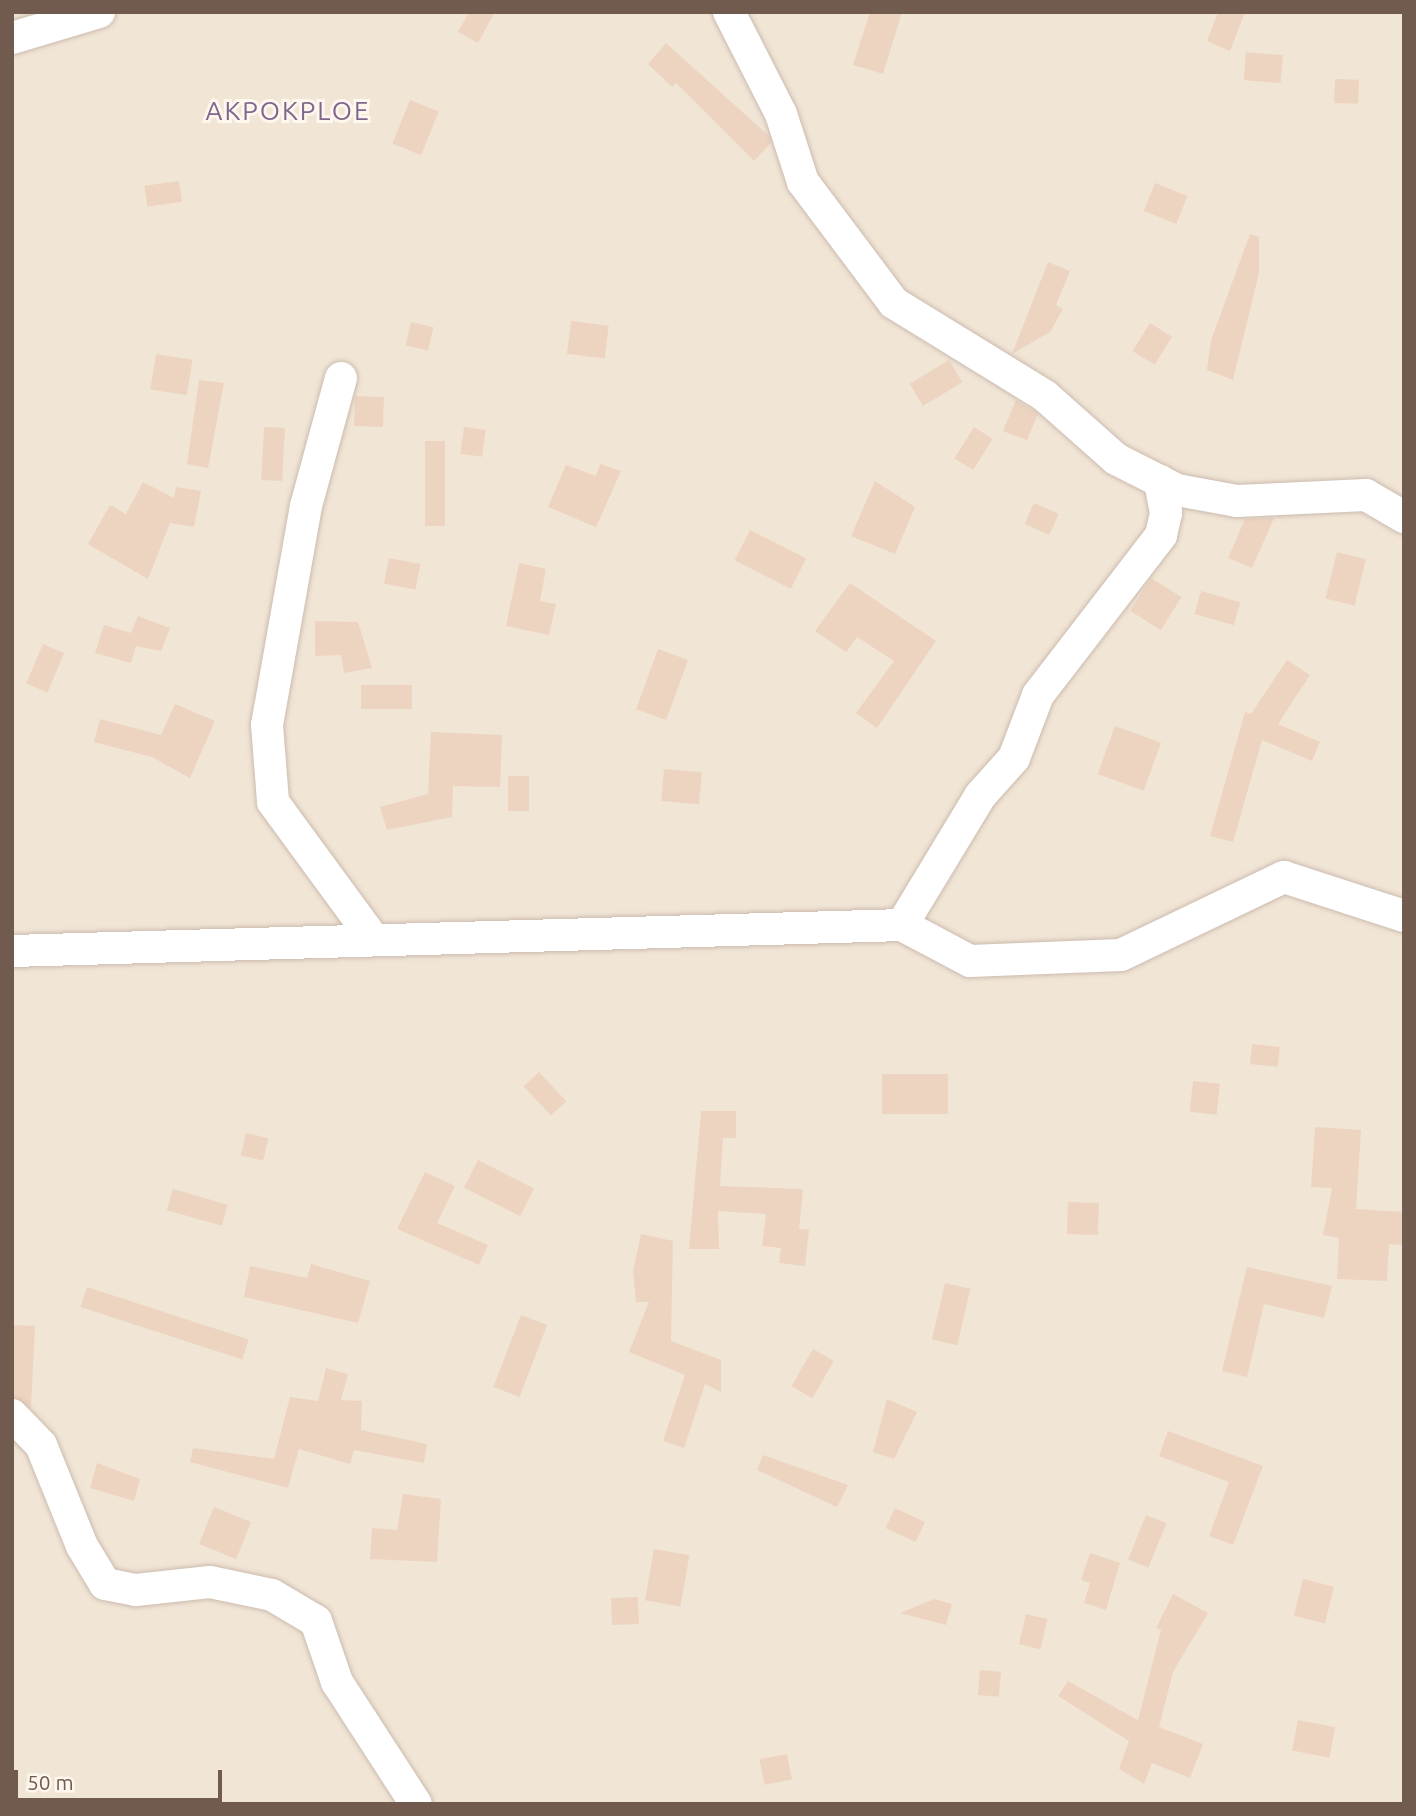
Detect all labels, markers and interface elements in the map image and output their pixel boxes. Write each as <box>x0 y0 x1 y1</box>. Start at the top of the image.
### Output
district label: AKPOKPLOE <box>207 95 369 127</box>
scale bar <box>18 1756 226 1800</box>
text: 50 m <box>27 1770 74 1794</box>

